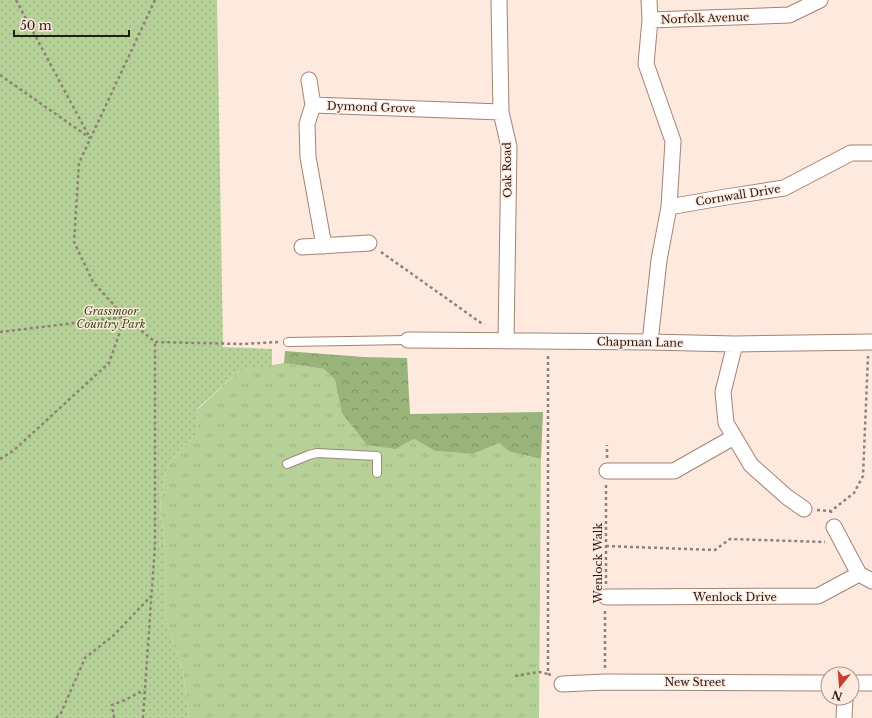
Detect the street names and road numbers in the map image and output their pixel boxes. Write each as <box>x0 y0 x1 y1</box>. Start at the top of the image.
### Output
street label: Norfolk Avenue <box>661 9 749 27</box>
street label: Dymond Grove <box>327 98 415 116</box>
street label: Oak Road <box>500 142 514 198</box>
street label: Cornwall Drive <box>695 181 781 209</box>
street label: Chapman Lane <box>597 334 683 350</box>
street label: Wenlock Walk <box>591 523 605 604</box>
street label: Wenlock Drive <box>692 590 777 604</box>
street label: New Street <box>664 675 726 689</box>

